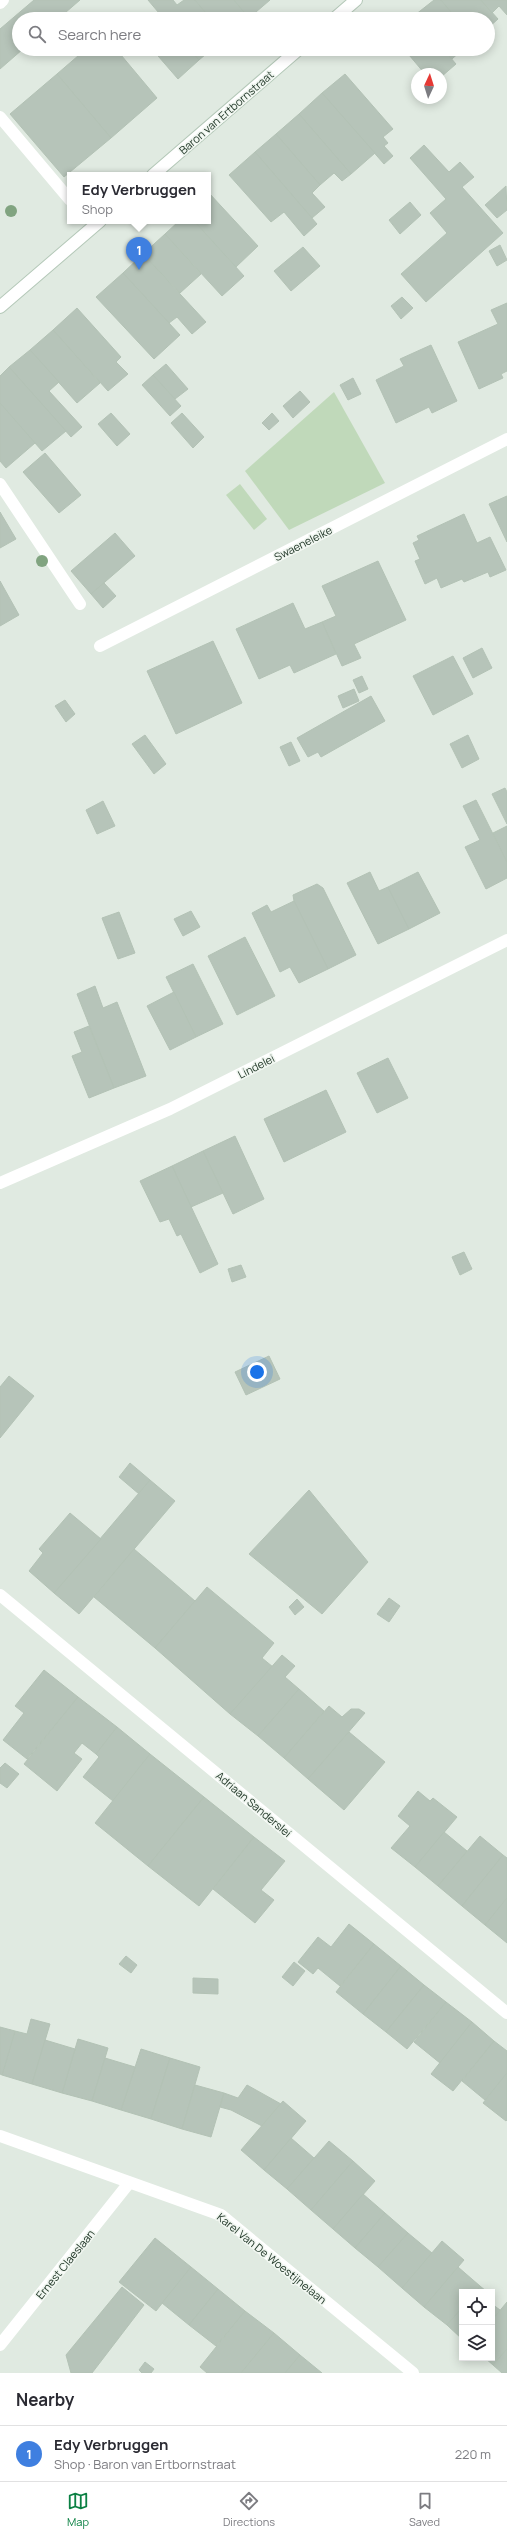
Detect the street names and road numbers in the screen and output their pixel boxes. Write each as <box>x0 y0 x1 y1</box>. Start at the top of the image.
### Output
street label: Baron van Ertbornstraat <box>176 67 276 157</box>
street label: Swaeneleike <box>271 522 335 564</box>
street label: Lindelei <box>235 1050 277 1082</box>
street label: Adriaan Sanderslei <box>213 1768 295 1840</box>
street label: Karel Van De Woestijnelaan <box>214 2209 330 2307</box>
street label: Ernest Claeslaan <box>32 2226 98 2302</box>

